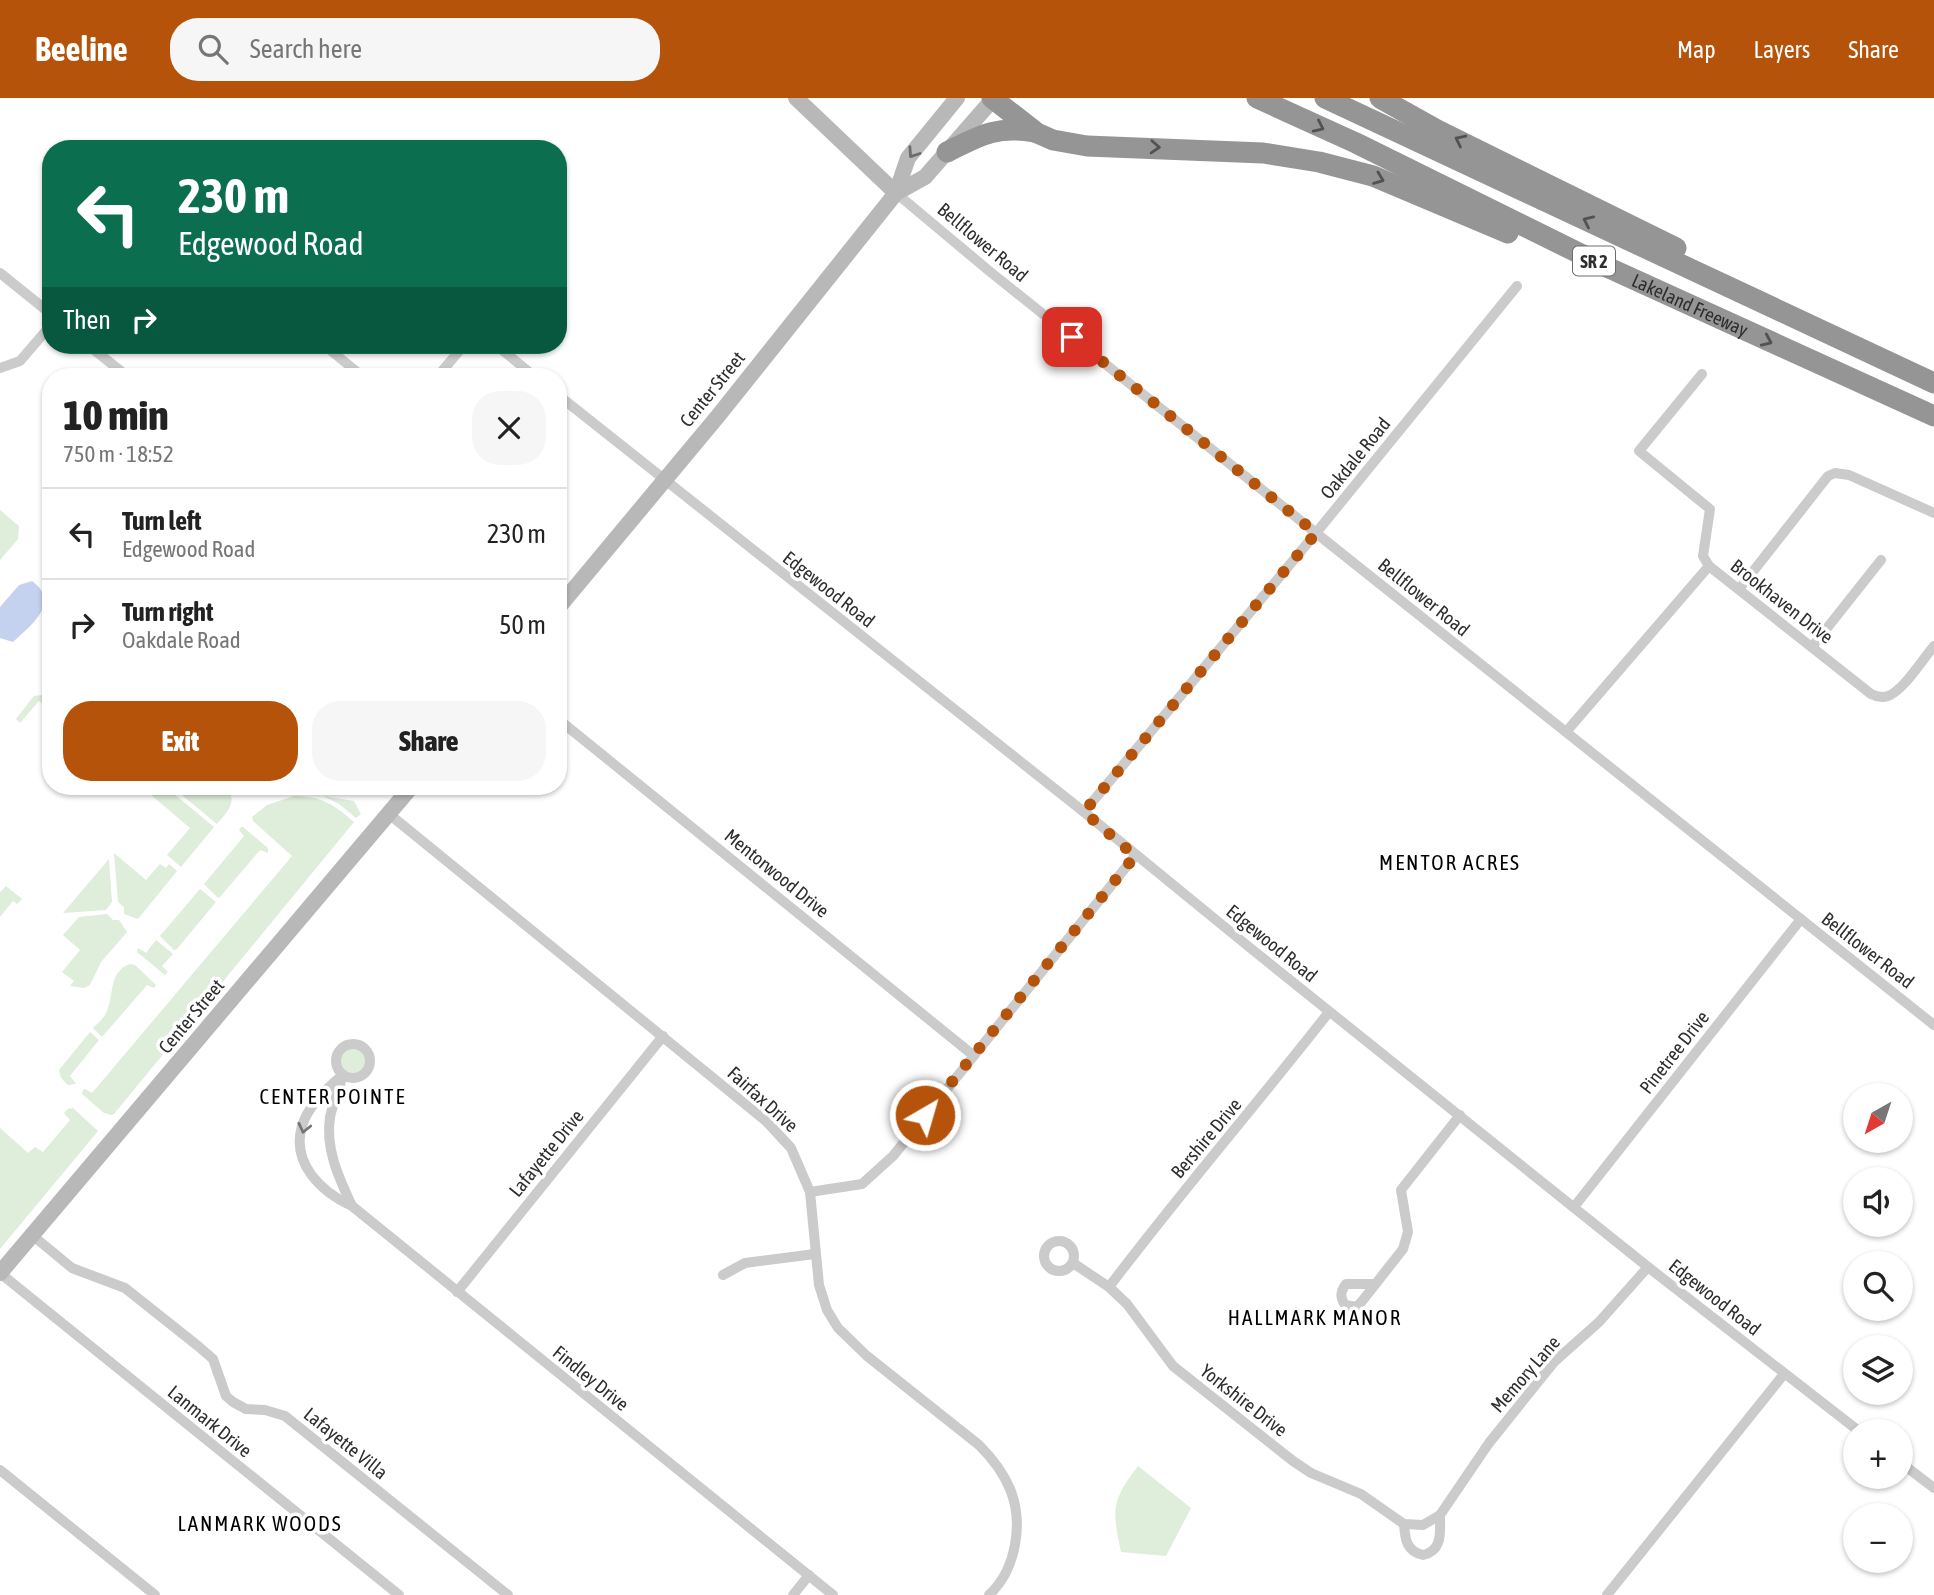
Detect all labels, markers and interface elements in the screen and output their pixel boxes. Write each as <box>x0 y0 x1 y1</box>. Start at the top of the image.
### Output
search box <box>170 18 660 81</box>
text: Beeline <box>35 30 128 68</box>
icon: search <box>194 30 232 68</box>
text: Search here <box>250 34 362 64</box>
text: Map <box>1677 36 1716 63</box>
text: Layers <box>1754 36 1810 63</box>
text: Share <box>1848 36 1899 63</box>
one-way arrow <box>1312 118 1324 132</box>
one-way arrow <box>1455 135 1467 149</box>
one-way arrow <box>1150 140 1161 155</box>
one-way arrow <box>909 145 921 158</box>
text: 230 m <box>178 167 289 223</box>
icon: left <box>63 168 154 259</box>
one-way arrow <box>1373 170 1385 184</box>
street label: Bellflower Road <box>933 198 1033 286</box>
one-way arrow <box>1583 216 1595 230</box>
text: Edgewood Road <box>178 225 364 262</box>
road number: SR 2 <box>1573 246 1615 276</box>
street label: Lakeland Freeway <box>1628 269 1752 341</box>
icon: right <box>125 301 163 339</box>
text: Then <box>63 305 111 335</box>
pin <box>1042 307 1102 367</box>
icon: arrive <box>1053 318 1091 356</box>
one-way arrow <box>1760 333 1772 347</box>
street label: Center Street <box>675 347 749 431</box>
text: 10 min <box>63 391 169 439</box>
button: close <box>472 391 546 465</box>
street label: Oakdale Road <box>1316 413 1394 503</box>
text: 750 m · 18:52 <box>63 441 174 467</box>
text: Turn left <box>122 506 202 536</box>
icon: left <box>63 515 101 553</box>
text: 230 m <box>487 519 546 549</box>
text: Edgewood Road <box>122 536 255 562</box>
street label: Edgewood Road <box>779 546 879 632</box>
street label: Bellflower Road <box>1374 554 1474 640</box>
street label: Brookhaven Drive <box>1726 554 1838 648</box>
text: Turn right <box>122 597 213 627</box>
icon: right <box>63 606 101 644</box>
text: 50 m <box>499 610 546 640</box>
text: Oakdale Road <box>122 627 241 653</box>
button: Exit <box>63 701 298 781</box>
button: Share <box>312 701 546 781</box>
street label: Mentorwood Drive <box>720 824 834 922</box>
district label: MENTOR ACRES <box>1379 850 1521 874</box>
street label: Edgewood Road <box>1222 900 1322 986</box>
street label: Bellflower Road <box>1818 907 1918 993</box>
street label: Center Street <box>154 974 228 1058</box>
street label: Pinetree Drive <box>1635 1006 1713 1098</box>
street label: Fairfax Drive <box>723 1062 803 1136</box>
position arrow <box>888 1078 962 1152</box>
north arrow <box>1843 1083 1913 1153</box>
map controls <box>1843 1083 1913 1573</box>
district label: CENTER POINTE <box>260 1084 406 1108</box>
street label: Bershire Drive <box>1166 1094 1246 1182</box>
street label: Lafayette Drive <box>504 1105 588 1201</box>
one-way arrow <box>297 1122 312 1134</box>
button: sound <box>1843 1167 1913 1237</box>
button: search <box>1843 1251 1913 1321</box>
street label: Edgewood Road <box>1665 1254 1765 1340</box>
district label: HALLMARK MANOR <box>1228 1305 1402 1329</box>
street label: Memory Lane <box>1486 1331 1564 1417</box>
button: layers <box>1843 1335 1913 1405</box>
street label: Findley Drive <box>549 1341 633 1415</box>
street label: Yorkshire Drive <box>1196 1359 1292 1441</box>
street label: Lanmark Drive <box>164 1381 256 1461</box>
street label: Lafayette Villa <box>300 1403 392 1483</box>
button: + <box>1843 1419 1913 1489</box>
button: − <box>1843 1503 1913 1573</box>
district label: LANMARK WOODS <box>178 1511 342 1535</box>

